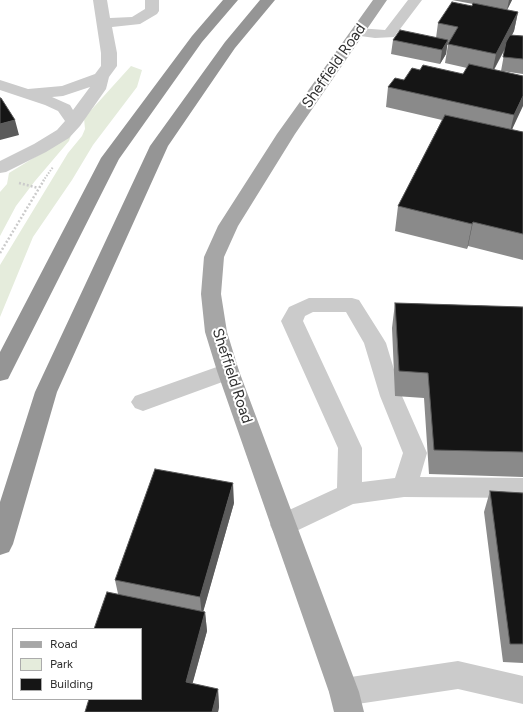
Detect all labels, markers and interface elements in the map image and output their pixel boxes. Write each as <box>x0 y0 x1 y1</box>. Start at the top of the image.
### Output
street label: Sheffield Road <box>298 20 370 112</box>
street label: Sheffield Road <box>208 326 256 426</box>
legend <box>12 628 142 700</box>
text: Road <box>50 637 78 651</box>
text: Park <box>50 657 73 671</box>
text: Building <box>50 677 93 691</box>

